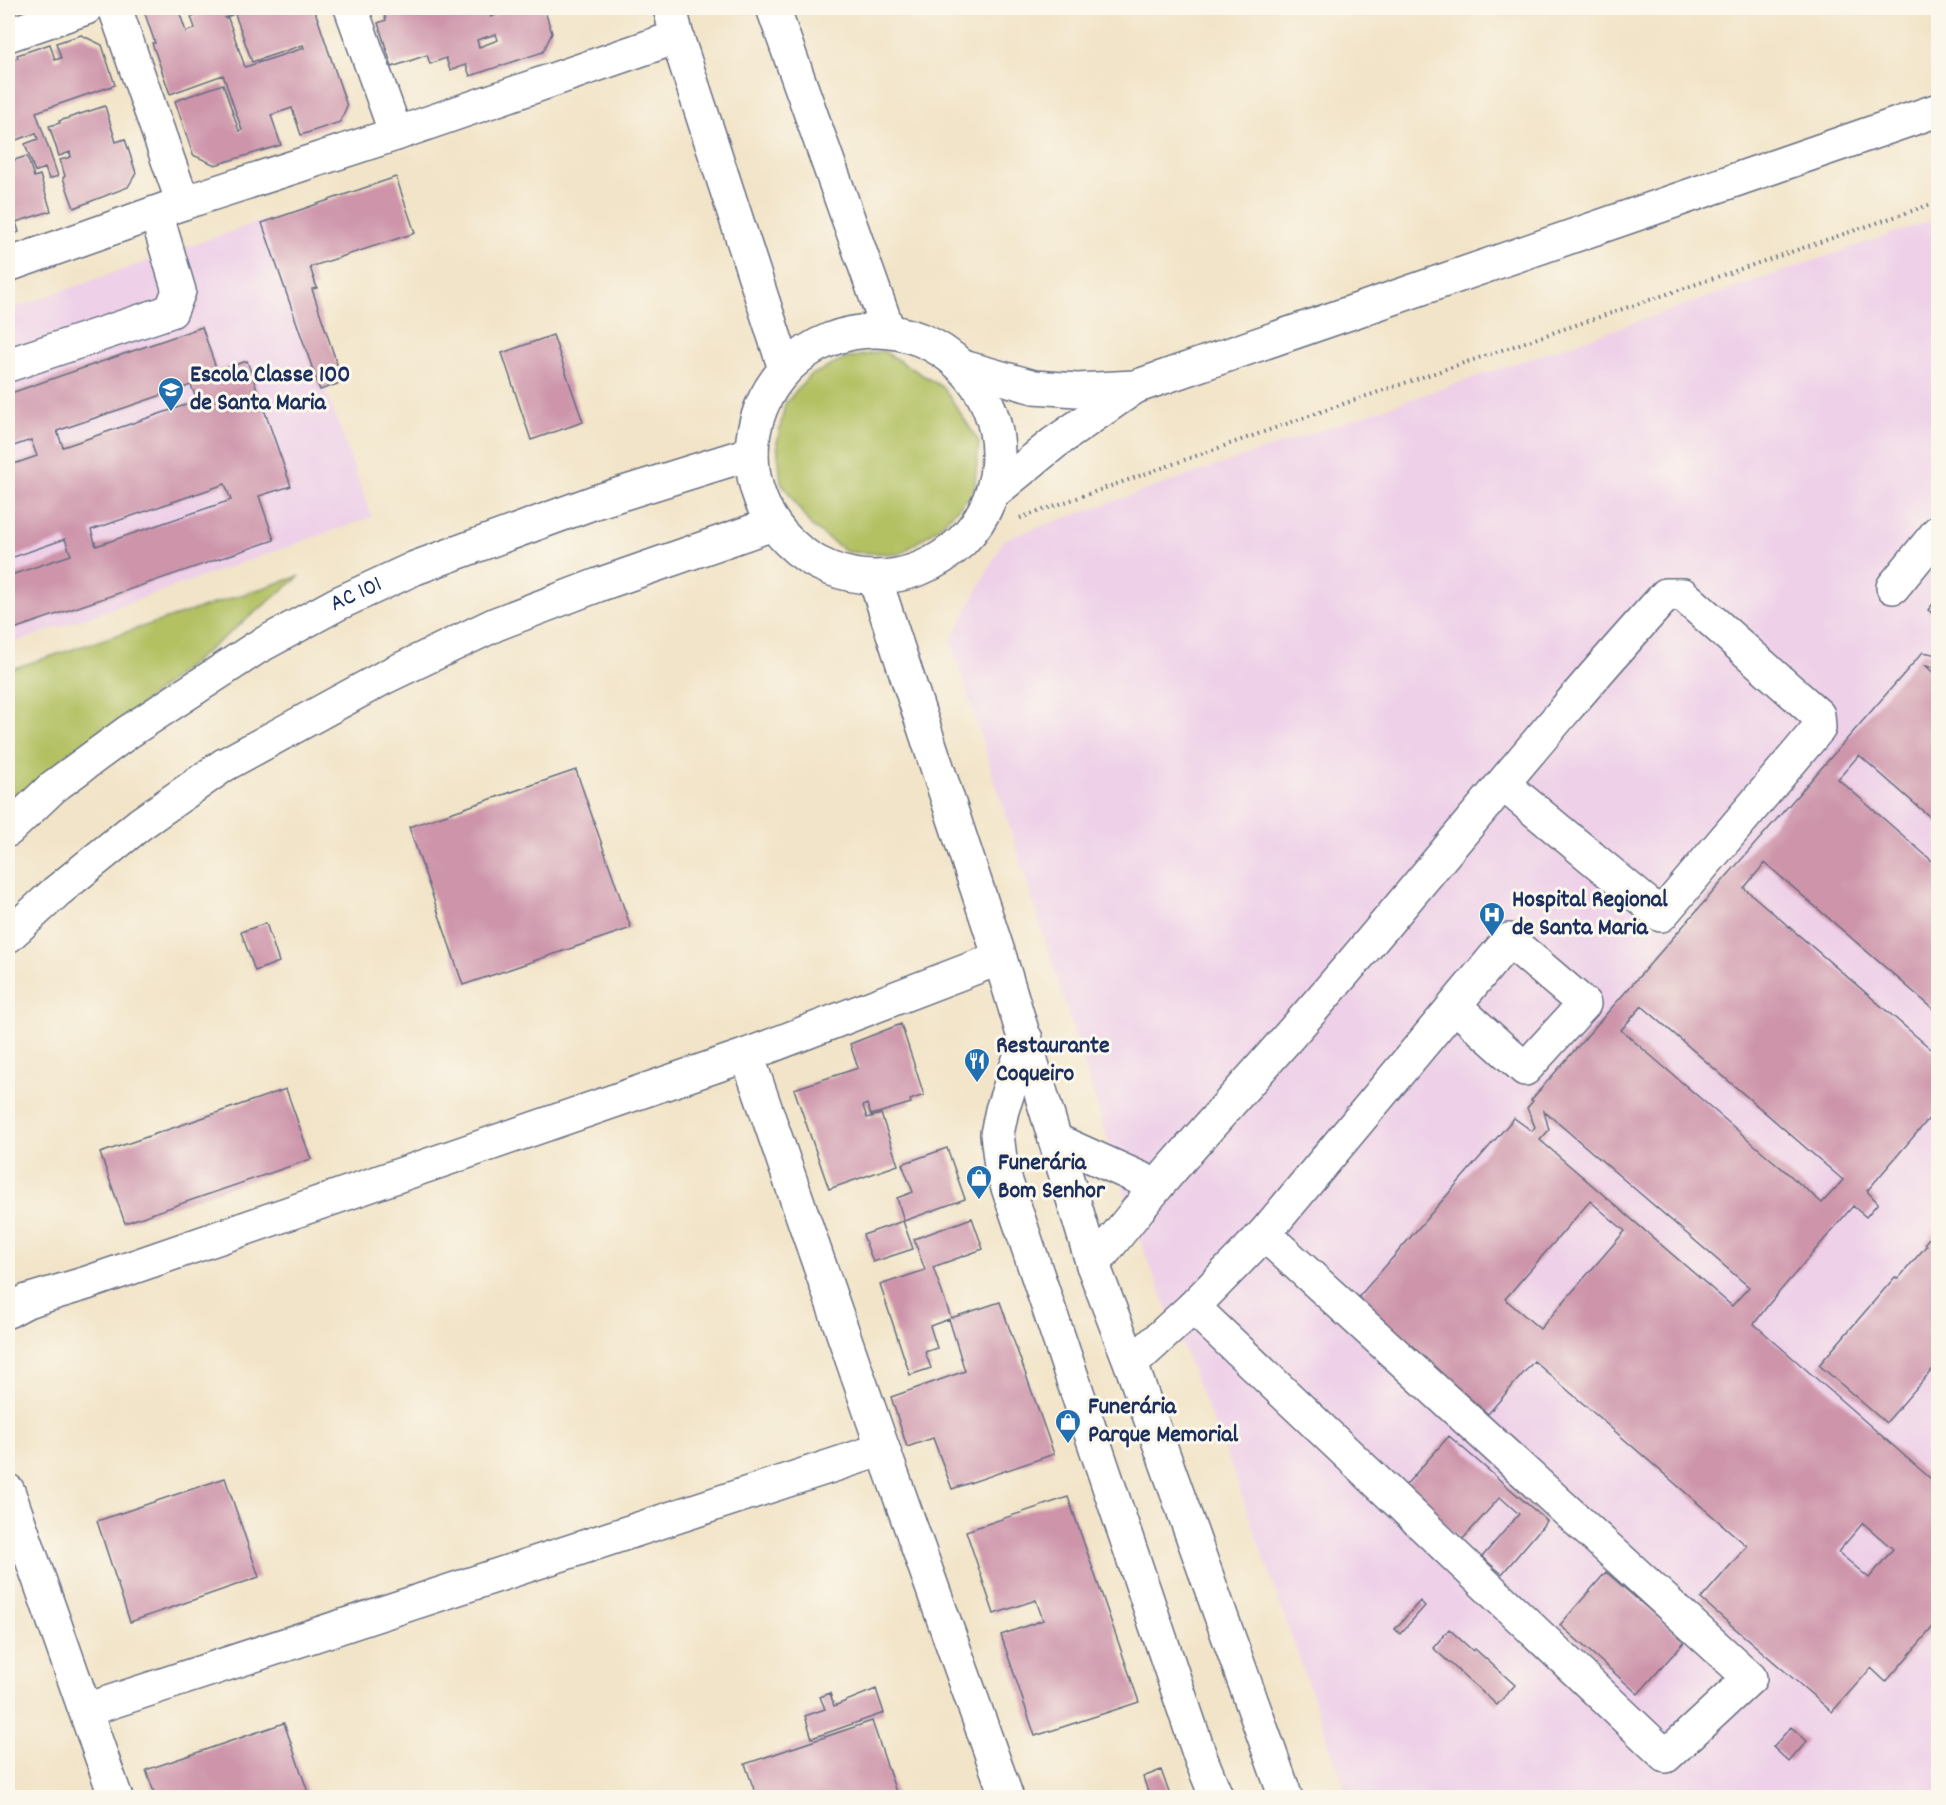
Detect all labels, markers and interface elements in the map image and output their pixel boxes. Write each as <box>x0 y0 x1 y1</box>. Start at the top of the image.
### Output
place label: Escola Classe 100 de Santa Maria <box>190 359 350 421</box>
school or university icon: Escola Classe 100 de Santa Maria <box>156 375 186 413</box>
street label: AC 101 <box>325 568 388 622</box>
place label: Hospital Regional de Santa Maria <box>1512 884 1668 946</box>
hospital icon: Hospital Regional de Santa Maria <box>1477 900 1507 938</box>
place label: Restaurante Coqueiro <box>996 1030 1110 1092</box>
restaurant icon: Restaurante Coqueiro <box>962 1046 992 1084</box>
place label: Funerária Bom Senhor <box>998 1147 1106 1209</box>
shop icon: Funerária Bom Senhor <box>964 1163 994 1201</box>
place label: Funerária Parque Memorial <box>1088 1391 1238 1453</box>
shop icon: Funerária Parque Memorial <box>1053 1407 1083 1445</box>

